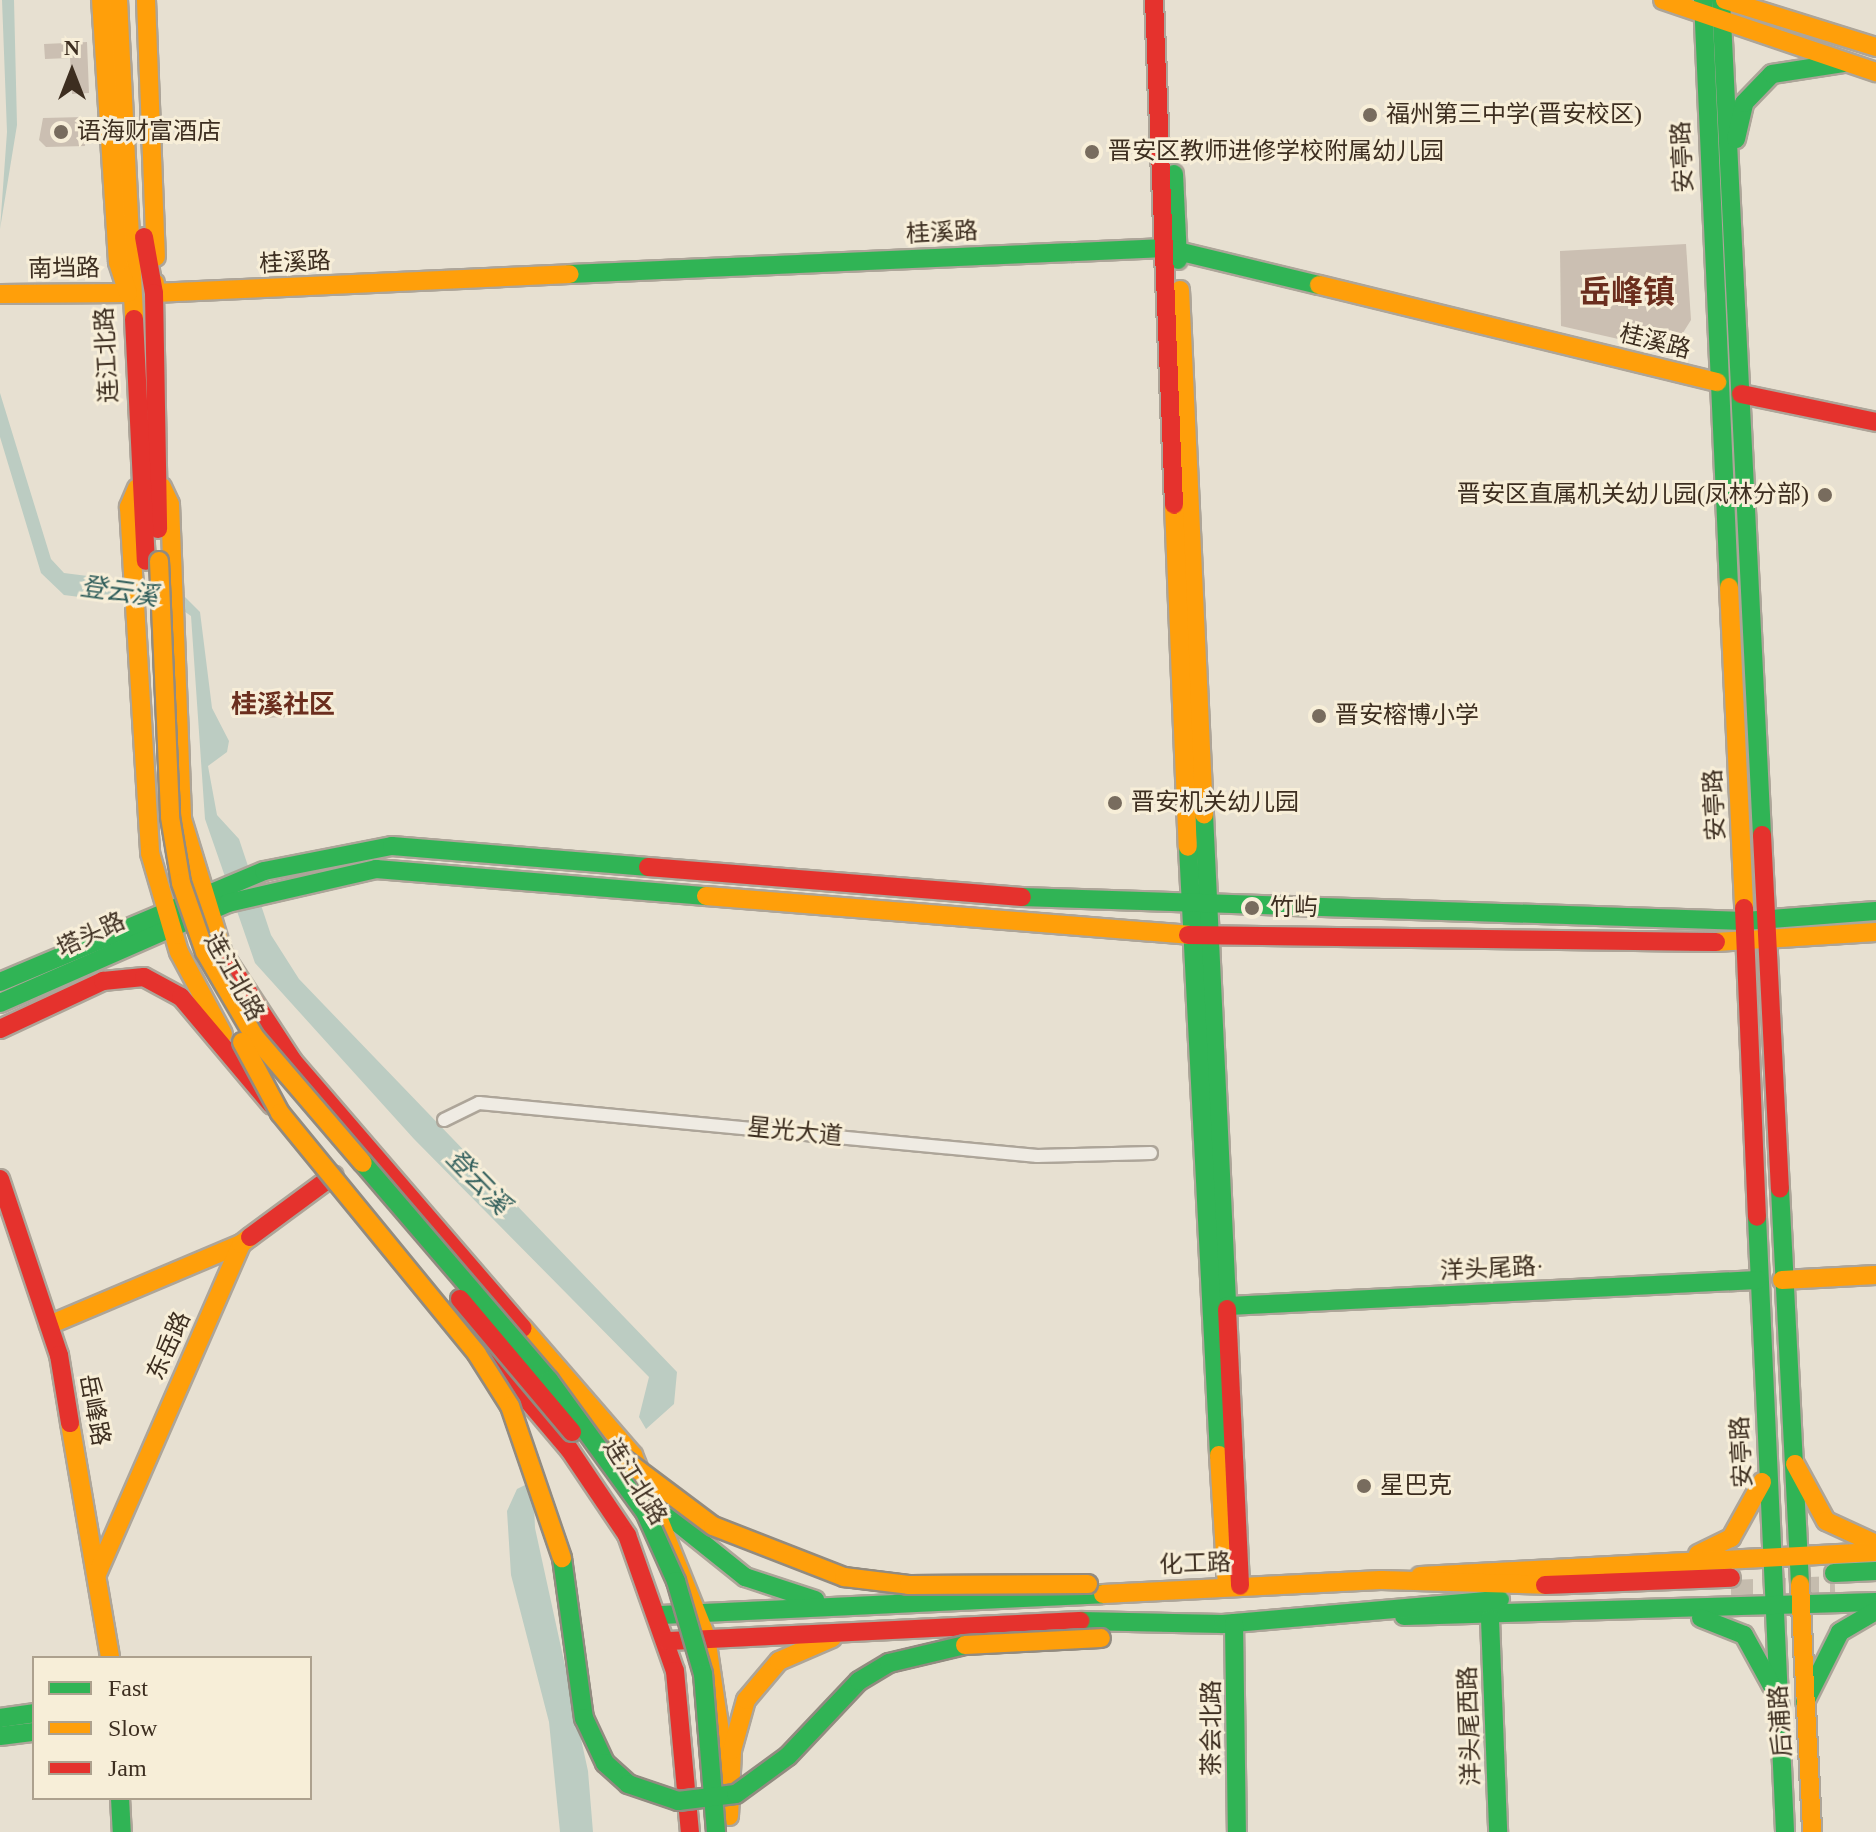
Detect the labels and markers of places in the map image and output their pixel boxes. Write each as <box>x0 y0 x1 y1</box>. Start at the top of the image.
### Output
place label: 福州第三中学(晋安校区) <box>1386 101 1642 129</box>
marker: 福州第三中学(晋安校区) <box>1361 106 1379 124</box>
place label: 语海财富酒店 <box>77 118 221 146</box>
marker: 语海财富酒店 <box>52 123 70 141</box>
place label: 晋安区教师进修学校附属幼儿园 <box>1108 138 1444 166</box>
marker: 晋安区教师进修学校附属幼儿园 <box>1083 143 1101 161</box>
place label: 晋安区直属机关幼儿园(凤林分部) <box>1457 481 1809 509</box>
marker: 晋安区直属机关幼儿园(凤林分部) <box>1816 486 1834 504</box>
place label: 晋安榕博小学 <box>1335 702 1479 730</box>
marker: 晋安榕博小学 <box>1310 707 1328 725</box>
place label: 晋安机关幼儿园 <box>1131 789 1299 817</box>
marker: 晋安机关幼儿园 <box>1106 794 1124 812</box>
place label: 竹屿 <box>1270 894 1318 922</box>
marker: 竹屿 <box>1241 897 1263 919</box>
place label: 星巴克 <box>1380 1472 1452 1500</box>
marker: 星巴克 <box>1355 1477 1373 1495</box>

